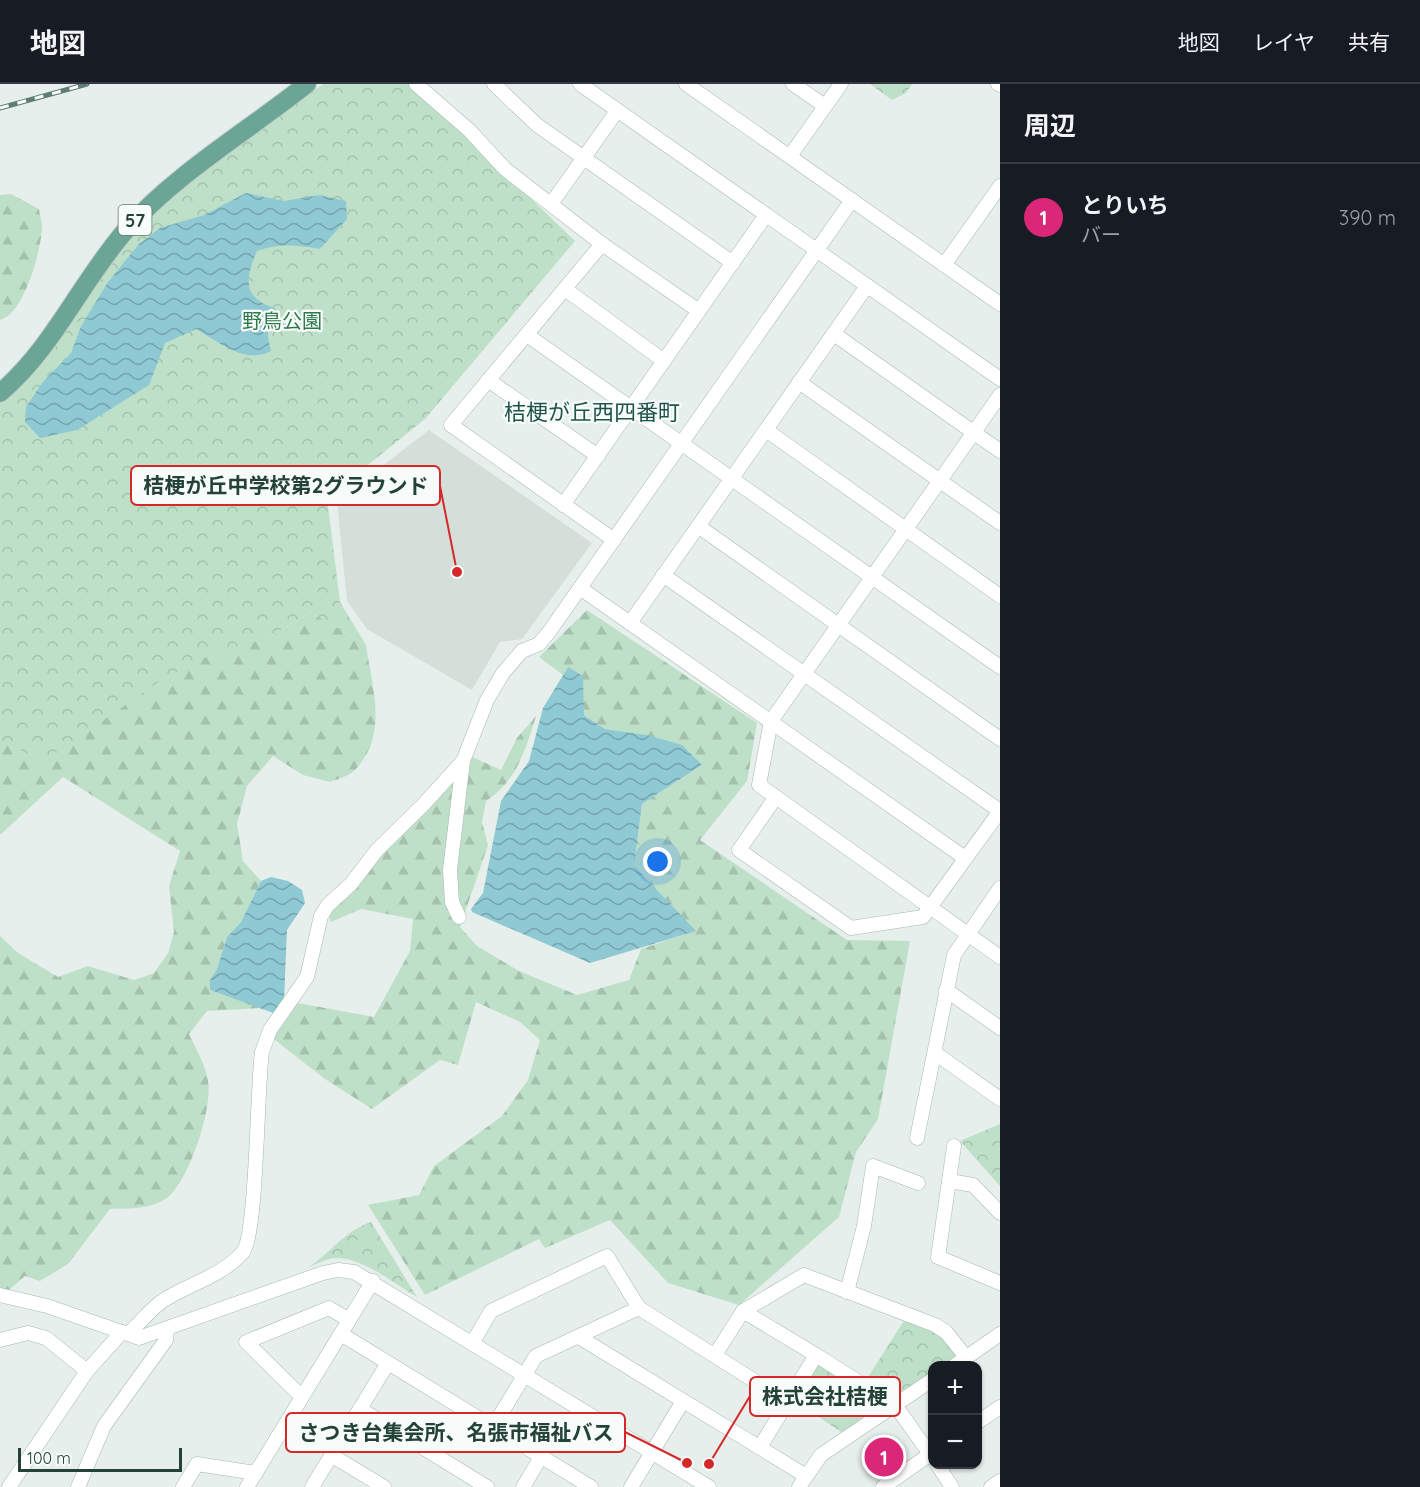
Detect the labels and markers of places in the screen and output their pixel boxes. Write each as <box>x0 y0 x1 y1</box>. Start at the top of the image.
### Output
callout: 桔梗が丘中学校第2グラウンド <box>131 466 440 505</box>
callout: 株式会社桔梗 <box>750 1377 900 1416</box>
callout: さつき台集会所、名張市福祉バス <box>286 1413 625 1452</box>
pin: 1 <box>864 1434 904 1480</box>

